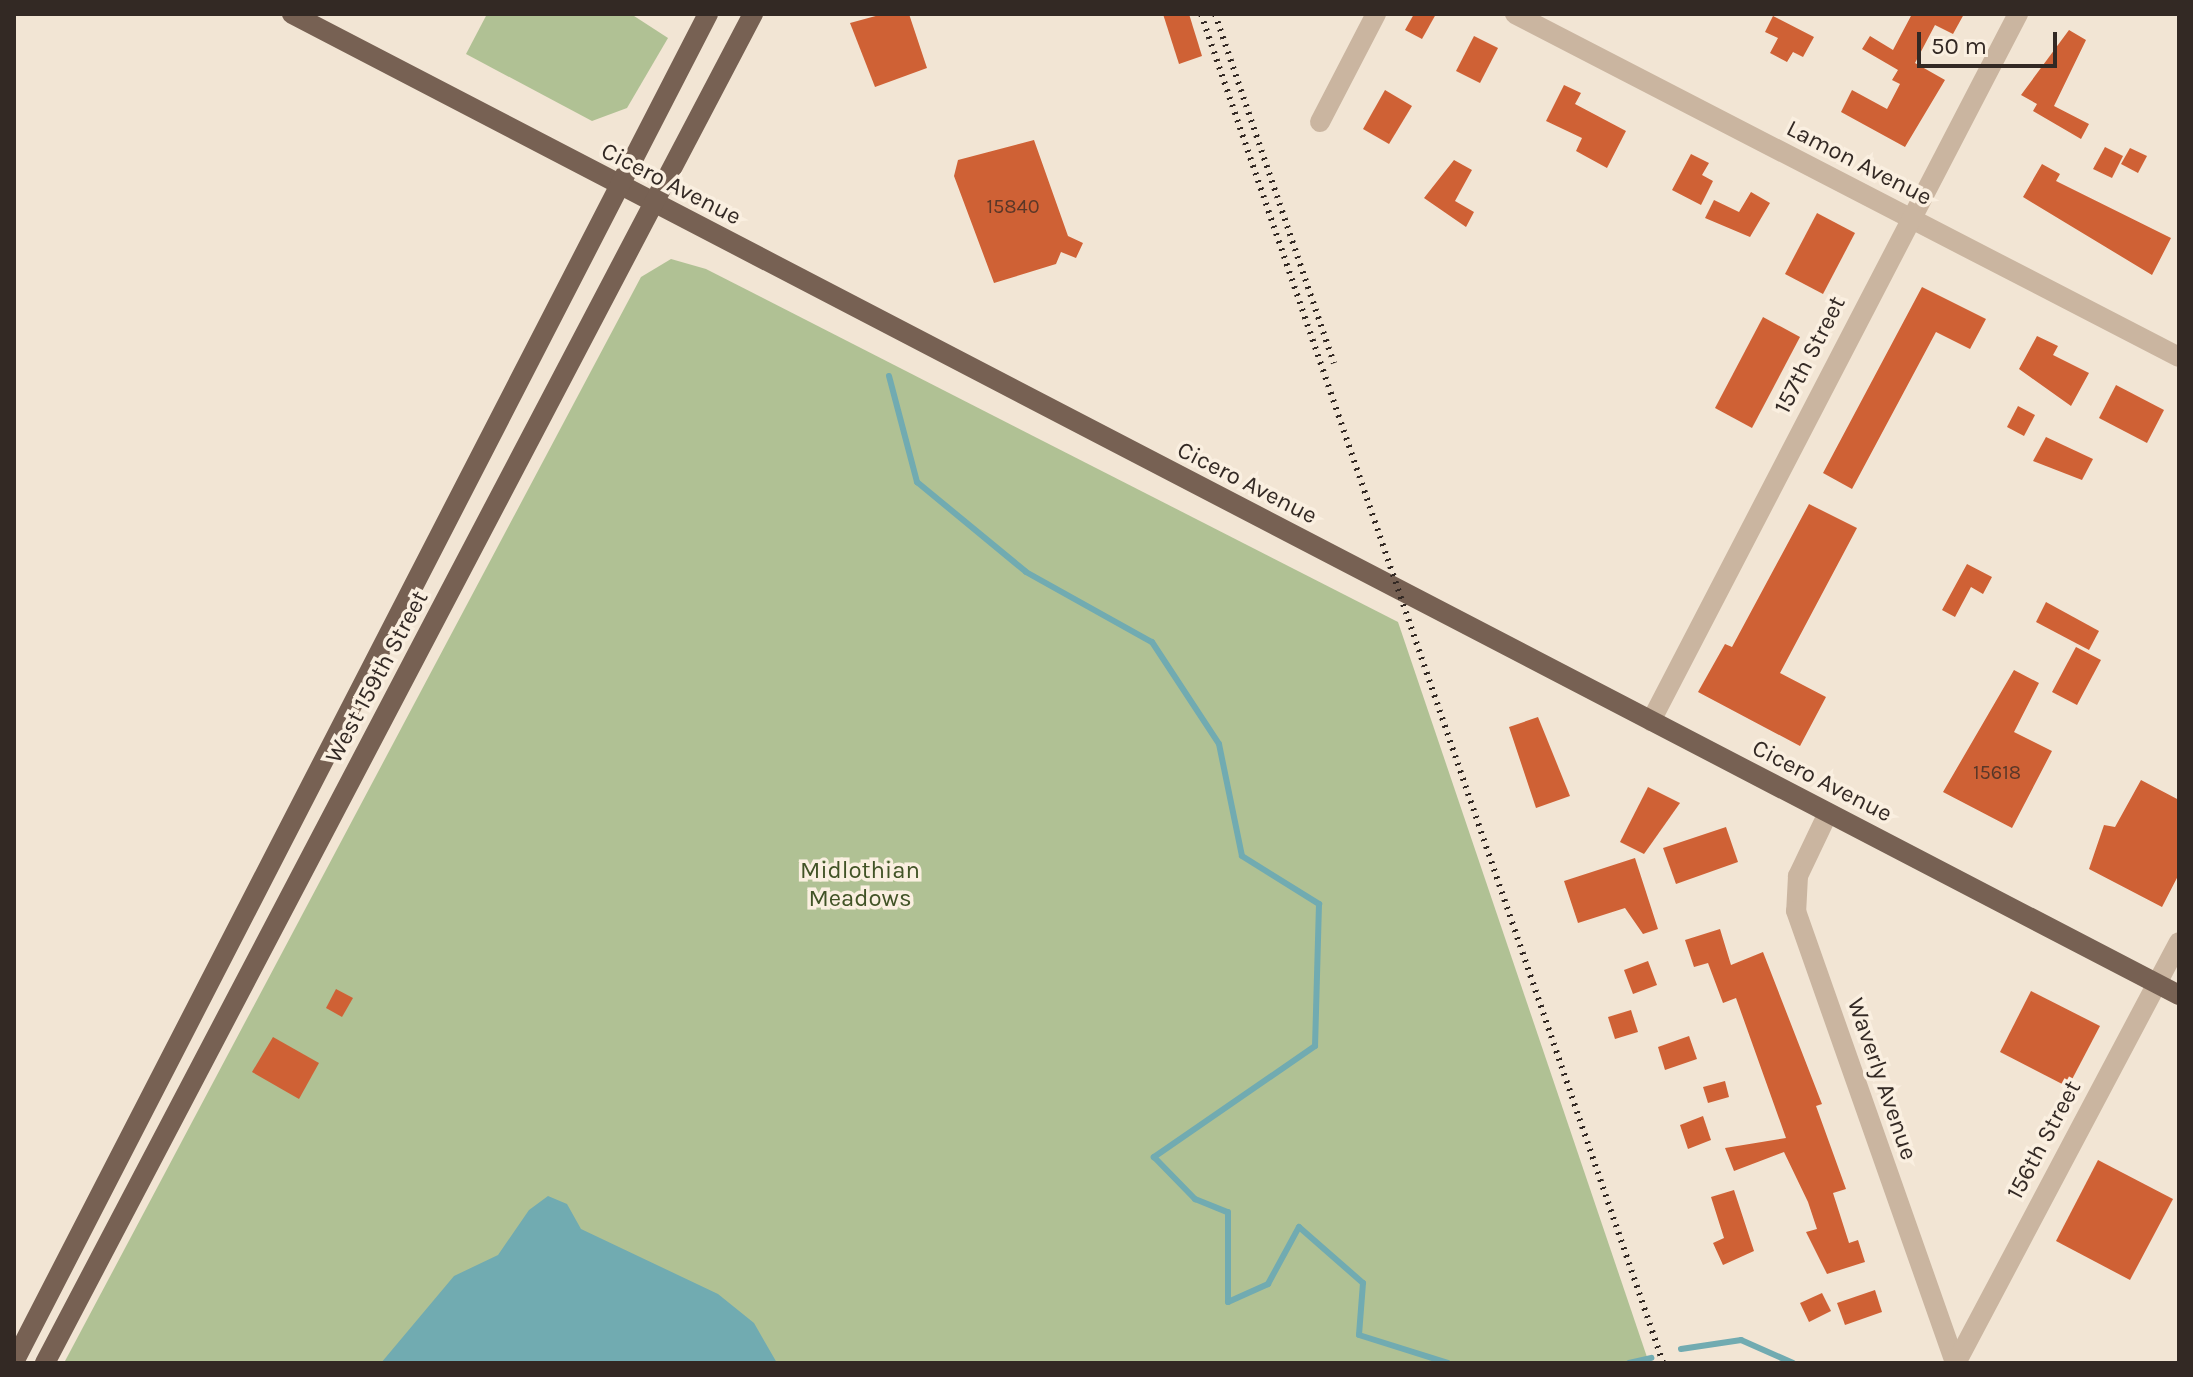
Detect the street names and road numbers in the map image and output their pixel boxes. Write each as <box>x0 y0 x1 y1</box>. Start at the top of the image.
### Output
street label: Lamon Avenue <box>1782 114 1936 212</box>
street label: Cicero Avenue <box>596 136 746 232</box>
street label: 157th Street <box>1768 292 1852 418</box>
street label: Cicero Avenue <box>1172 435 1322 531</box>
street label: West 159th Street <box>319 586 435 768</box>
street label: Cicero Avenue <box>1747 733 1897 829</box>
street label: Waverly Avenue <box>1841 994 1923 1164</box>
street label: 156th Street <box>2001 1076 2087 1204</box>

